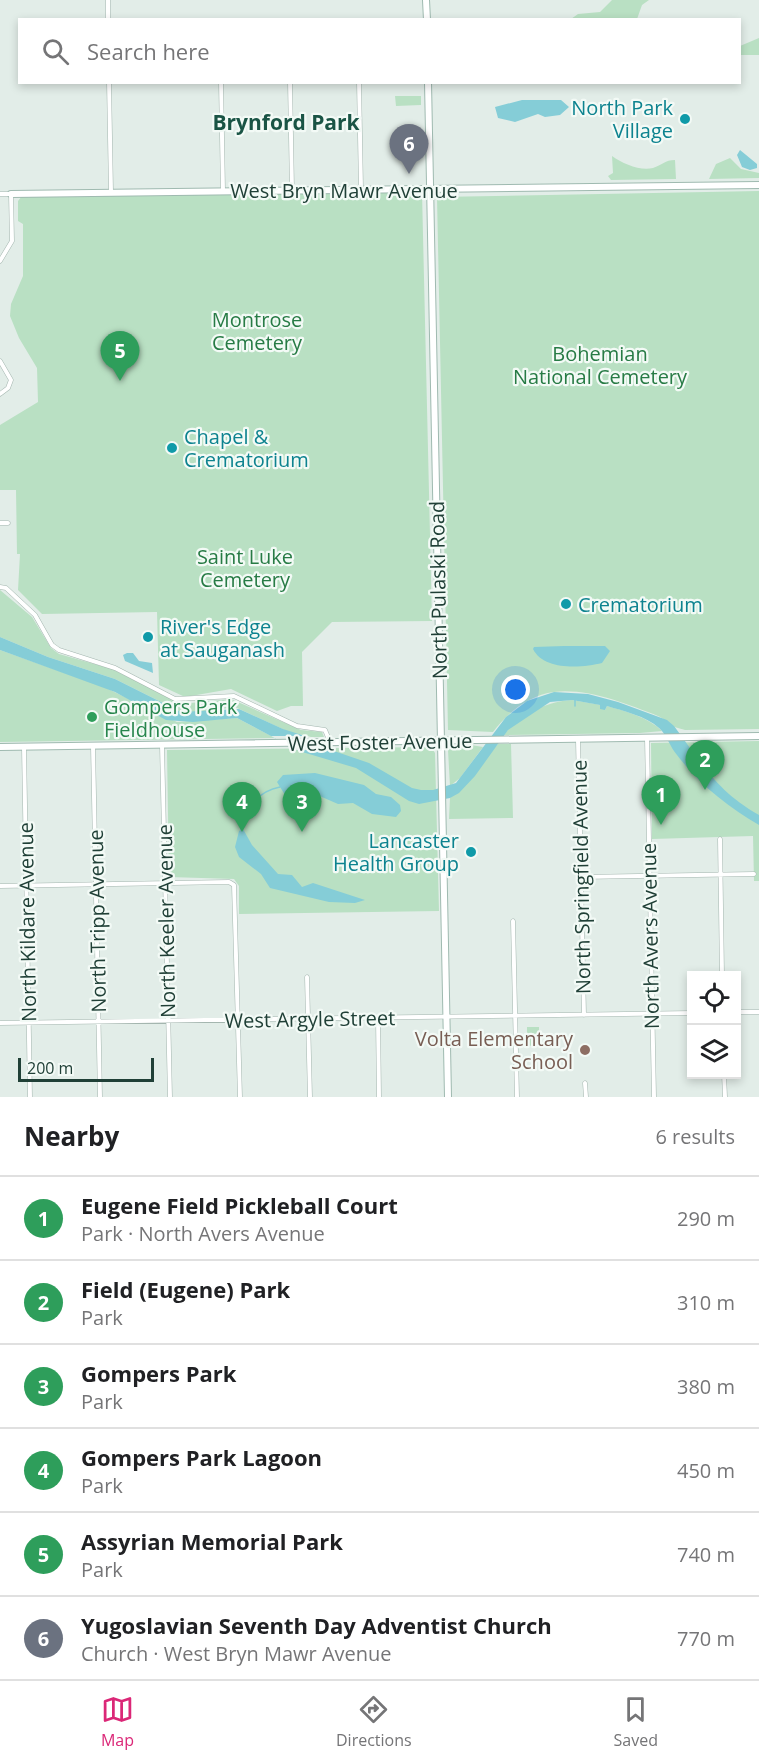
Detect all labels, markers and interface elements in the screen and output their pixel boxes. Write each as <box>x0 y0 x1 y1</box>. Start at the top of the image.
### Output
search box <box>18 18 741 84</box>
icon: search <box>39 35 72 68</box>
text: Search here <box>87 36 210 66</box>
place label: North Park Village <box>571 94 673 144</box>
district label: Brynford Park <box>212 108 361 136</box>
marker: North Park Village <box>678 112 692 126</box>
pin: 6 <box>390 124 428 174</box>
street label: West Bryn Mawr Avenue <box>230 177 458 204</box>
park label: Montrose Cemetery <box>212 306 303 356</box>
pin: 5 <box>100 332 140 381</box>
park label: Bohemian National Cemetery <box>513 340 688 390</box>
place label: Chapel & Crematorium <box>184 423 309 473</box>
marker: Chapel & Crematorium <box>165 441 179 455</box>
street label: North Pulaski Road <box>423 501 453 679</box>
park label: Saint Luke Cemetery <box>197 543 293 593</box>
place label: Crematorium <box>578 591 703 618</box>
marker: Crematorium <box>559 597 573 611</box>
place label: River's Edge at Sauganash <box>160 613 285 663</box>
marker: River's Edge at Sauganash <box>141 630 155 644</box>
your location <box>501 675 530 704</box>
place label: Gompers Park Fieldhouse <box>104 693 238 743</box>
marker: Gompers Park Fieldhouse <box>85 710 99 724</box>
street label: West Foster Avenue <box>287 727 473 757</box>
pin: 2 <box>686 740 724 790</box>
street label: North Springfield Avenue <box>565 760 597 994</box>
pin: 1 <box>642 776 680 825</box>
pin: 4 <box>222 782 262 832</box>
pin: 3 <box>282 782 322 832</box>
street label: North Kildare Avenue <box>12 822 42 1022</box>
street label: North Keeler Avenue <box>151 824 181 1018</box>
place label: Lancaster Health Group <box>333 827 459 877</box>
street label: North Tripp Avenue <box>82 829 112 1013</box>
street label: North Avers Avenue <box>635 843 665 1029</box>
marker: Lancaster Health Group <box>464 845 478 859</box>
map controls <box>687 971 741 1079</box>
button: locate <box>687 971 741 1025</box>
street label: West Argyle Street <box>224 1004 396 1034</box>
place label: Volta Elementary School <box>415 1025 574 1075</box>
button: layers <box>687 1025 741 1079</box>
marker: Volta Elementary School <box>578 1043 592 1057</box>
scale bar <box>18 1055 154 1082</box>
text: 200 m <box>27 1057 73 1079</box>
text: Nearby <box>24 1118 119 1154</box>
text: 6 results <box>655 1123 735 1150</box>
text: Eugene Field Pickleball Court <box>81 1190 398 1220</box>
text: 1 <box>38 1205 49 1232</box>
text: 290 m <box>677 1205 735 1232</box>
text: Park · North Avers Avenue <box>81 1220 325 1247</box>
text: Field (Eugene) Park <box>81 1274 290 1304</box>
text: 2 <box>38 1289 49 1316</box>
text: 310 m <box>677 1289 735 1316</box>
text: Park <box>81 1304 123 1331</box>
text: Gompers Park <box>81 1358 236 1388</box>
text: 3 <box>38 1373 49 1400</box>
text: 380 m <box>677 1373 735 1400</box>
text: Park <box>81 1388 123 1415</box>
text: Gompers Park Lagoon <box>81 1442 322 1472</box>
text: 4 <box>38 1457 49 1484</box>
text: 450 m <box>677 1457 735 1484</box>
text: Park <box>81 1472 123 1499</box>
text: Assyrian Memorial Park <box>81 1526 343 1556</box>
text: 5 <box>38 1541 49 1568</box>
text: 740 m <box>677 1541 735 1568</box>
text: Park <box>81 1556 123 1583</box>
text: Yugoslavian Seventh Day Adventist Church <box>81 1610 552 1640</box>
text: 6 <box>38 1625 49 1652</box>
text: 770 m <box>677 1625 735 1652</box>
text: Church · West Bryn Mawr Avenue <box>81 1640 392 1667</box>
tab: Map <box>101 1693 134 1751</box>
tab: Directions <box>336 1693 412 1751</box>
tab: Saved <box>614 1693 658 1751</box>

